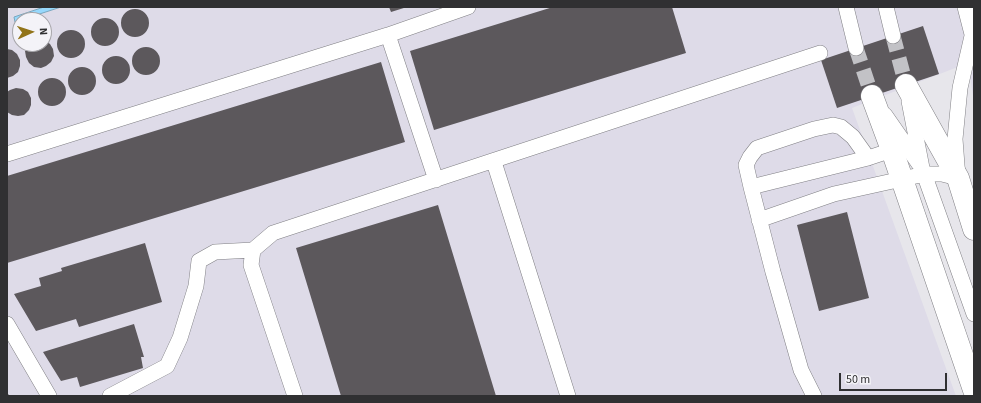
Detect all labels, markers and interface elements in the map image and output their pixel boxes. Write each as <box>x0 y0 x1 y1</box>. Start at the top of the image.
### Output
north arrow <box>12 12 52 52</box>
text: N <box>36 27 51 35</box>
scale bar <box>841 365 949 391</box>
text: 50 m <box>846 371 870 388</box>

